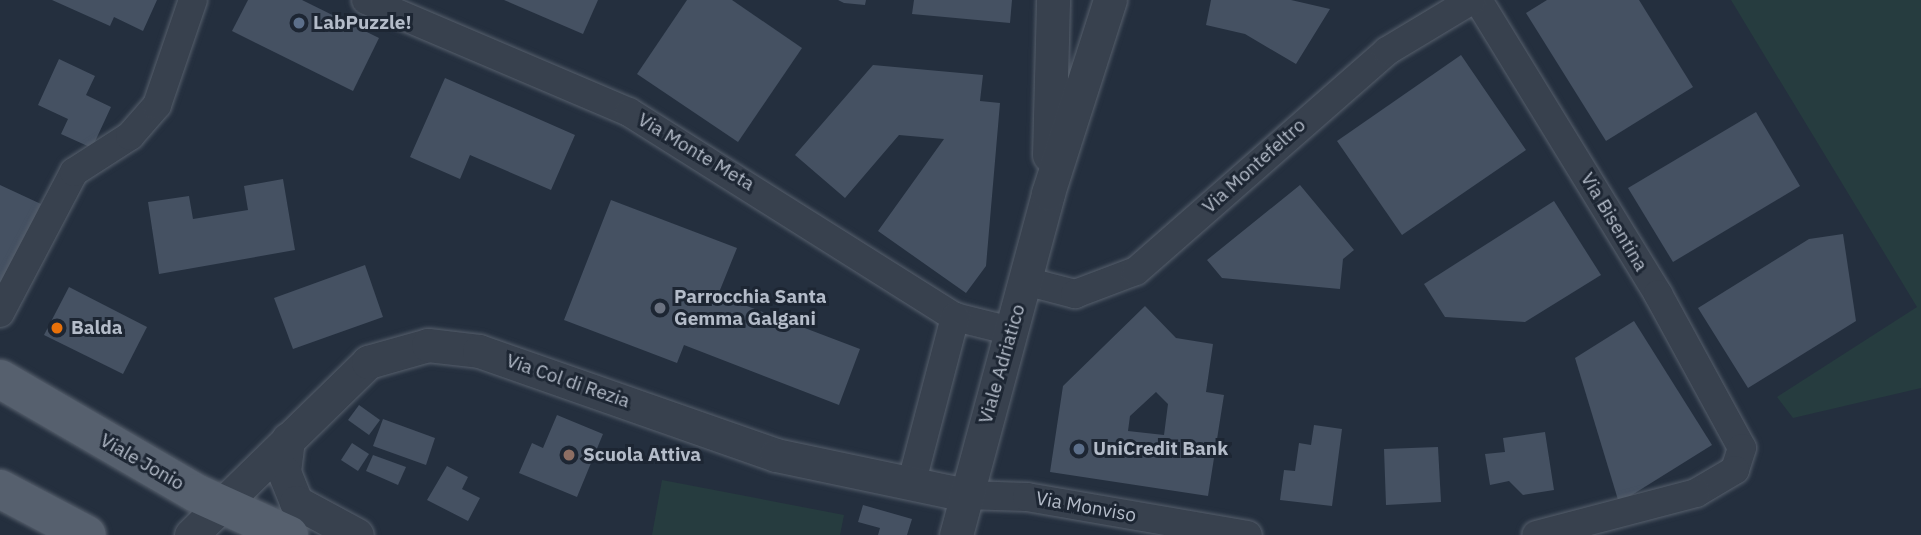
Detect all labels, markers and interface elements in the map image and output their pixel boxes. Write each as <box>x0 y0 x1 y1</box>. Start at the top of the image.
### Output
place label: LabPuzzle! <box>313 12 411 34</box>
marker: LabPuzzle! <box>291 15 307 31</box>
street label: Via Monte Meta <box>634 108 758 196</box>
street label: Via Montefeltro <box>1198 114 1310 218</box>
street label: Via Bisentina <box>1576 169 1652 275</box>
place label: Parrocchia Santa Gemma Galgani <box>674 286 827 330</box>
marker: Parrocchia Santa Gemma Galgani <box>652 300 668 316</box>
street label: Viale Adriatico <box>974 302 1030 426</box>
place label: Balda <box>71 317 123 339</box>
marker: Balda <box>49 320 65 336</box>
street label: Via Col di Rezia <box>503 349 633 413</box>
street label: Viale Jonio <box>96 429 188 495</box>
place label: UniCredit Bank <box>1093 438 1228 460</box>
marker: UniCredit Bank <box>1071 441 1087 457</box>
place label: Scuola Attiva <box>583 444 701 466</box>
marker: Scuola Attiva <box>561 447 577 463</box>
street label: Via Monviso <box>1034 487 1138 527</box>

